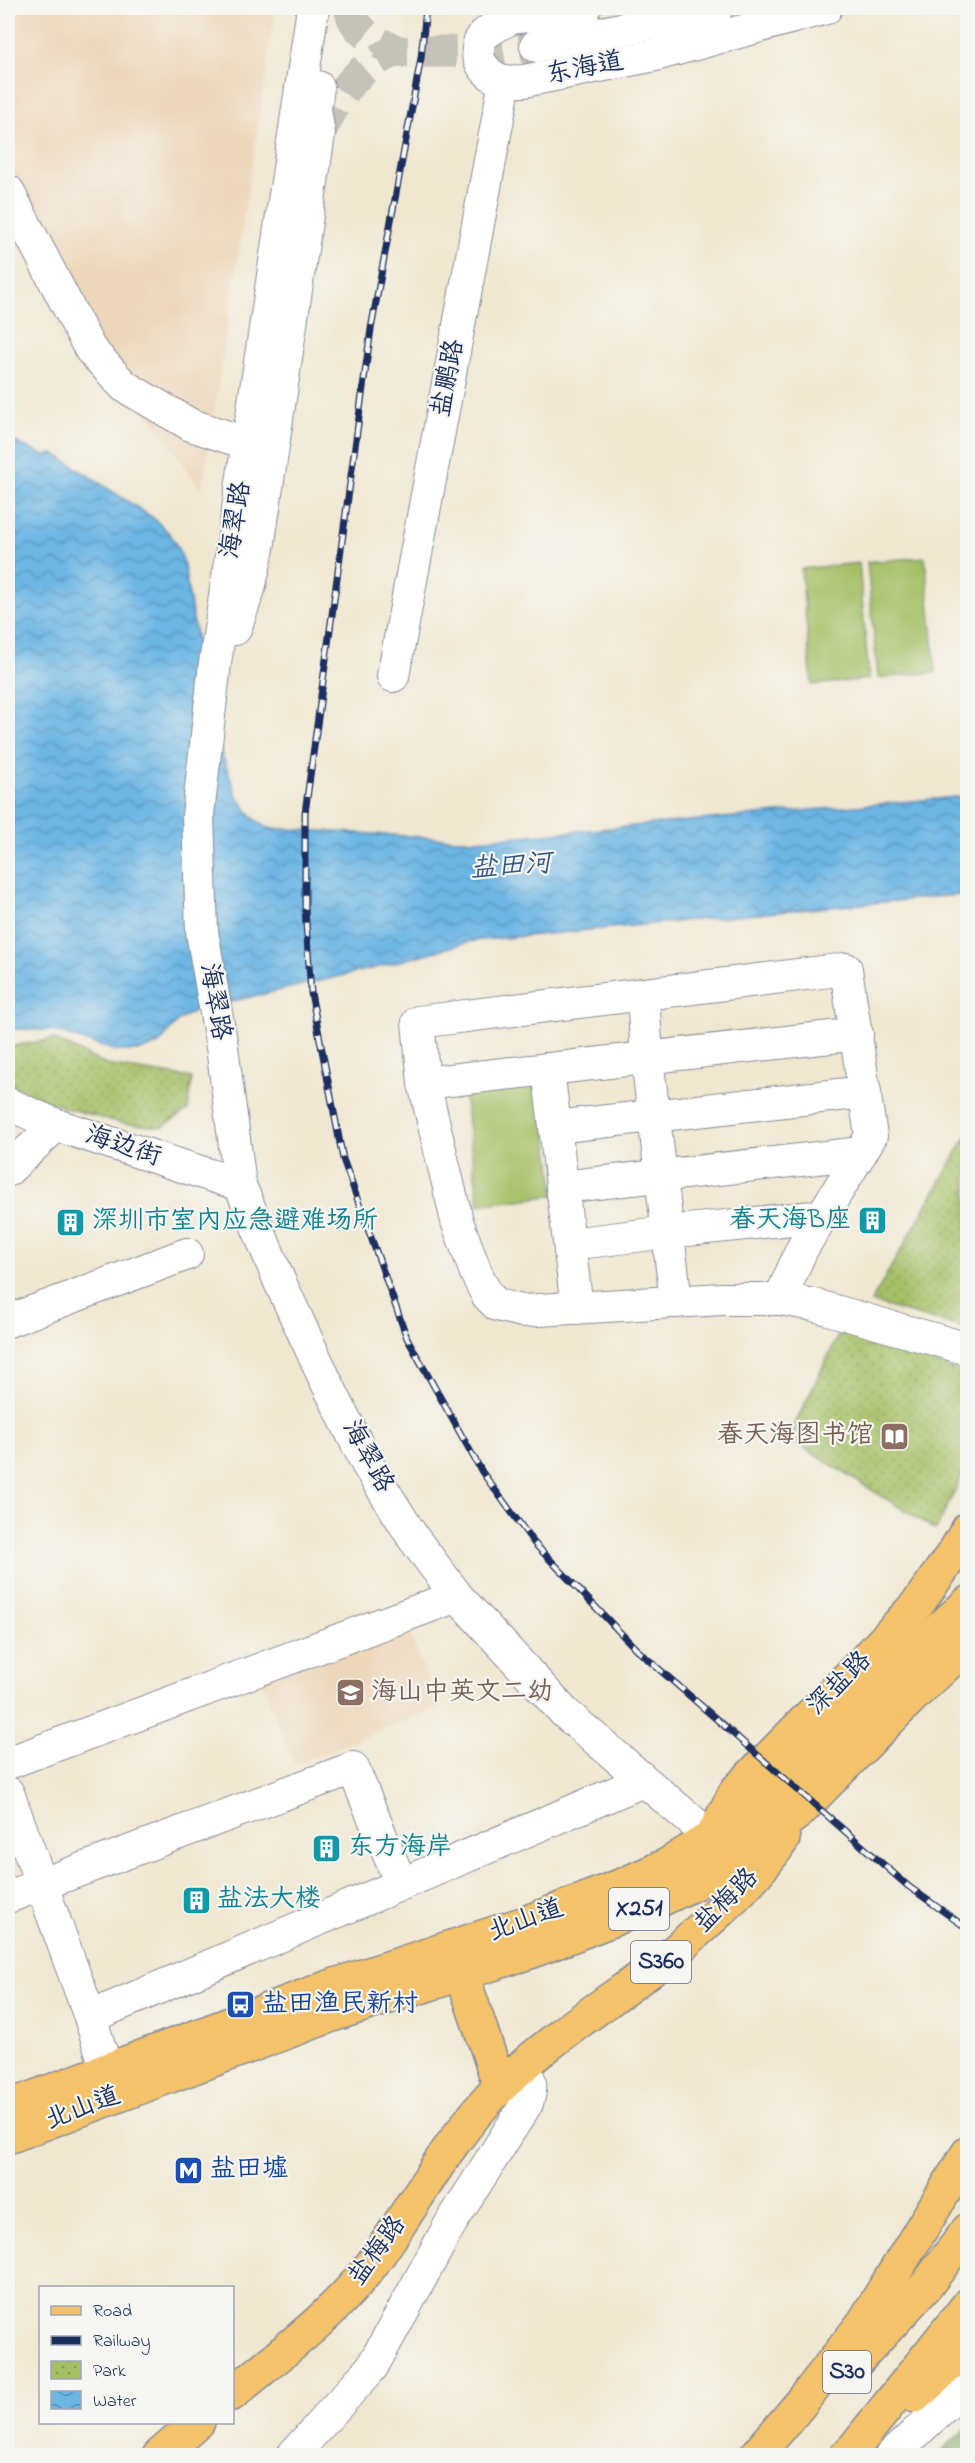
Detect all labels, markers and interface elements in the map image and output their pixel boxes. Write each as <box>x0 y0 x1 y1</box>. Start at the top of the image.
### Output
street label: 东海道 <box>543 43 627 95</box>
street label: 盐鹏路 <box>423 336 475 420</box>
street label: 海翠路 <box>212 479 262 561</box>
water label: 盐田河 <box>469 844 557 889</box>
street label: 海翠路 <box>189 960 239 1044</box>
street label: 海边街 <box>80 1117 166 1177</box>
place label: 春天海B座 <box>730 1202 851 1240</box>
place label: 深圳市室内应急避难场所 <box>92 1203 378 1241</box>
building icon: 春天海B座 <box>856 1205 888 1237</box>
building icon: 深圳市室内应急避难场所 <box>55 1206 87 1238</box>
street label: 海翠路 <box>331 1414 403 1500</box>
place label: 春天海图书馆 <box>717 1417 873 1455</box>
library icon: 春天海图书馆 <box>878 1420 910 1452</box>
street label: 深盐路 <box>799 1643 881 1725</box>
place label: 海山中英文二幼 <box>371 1674 553 1712</box>
school or university icon: 海山中英文二幼 <box>334 1677 366 1709</box>
place label: 东方海岸 <box>348 1829 452 1867</box>
building icon: 东方海岸 <box>311 1832 343 1864</box>
street label: 盐梅路 <box>686 1860 768 1942</box>
place label: 盐法大楼 <box>217 1881 321 1919</box>
building icon: 盐法大楼 <box>180 1884 212 1916</box>
road number: X251 <box>609 1888 669 1930</box>
street label: 北山道 <box>483 1890 569 1952</box>
road number: S360 <box>631 1941 691 1983</box>
place label: 盐田渔民新村 <box>262 1986 418 2024</box>
bus stop icon: 盐田渔民新村 <box>225 1989 257 2021</box>
street label: 北山道 <box>40 2077 126 2141</box>
place label: 盐田墟 <box>210 2151 288 2189</box>
metro station icon: 盐田墟 <box>173 2154 205 2186</box>
street label: 盐梅路 <box>340 2208 416 2294</box>
legend <box>39 2286 234 2424</box>
text: Road <box>93 2299 132 2325</box>
text: Railway <box>93 2329 150 2355</box>
road number: S30 <box>823 2351 871 2393</box>
text: Park <box>93 2359 126 2385</box>
text: Water <box>93 2389 137 2415</box>

